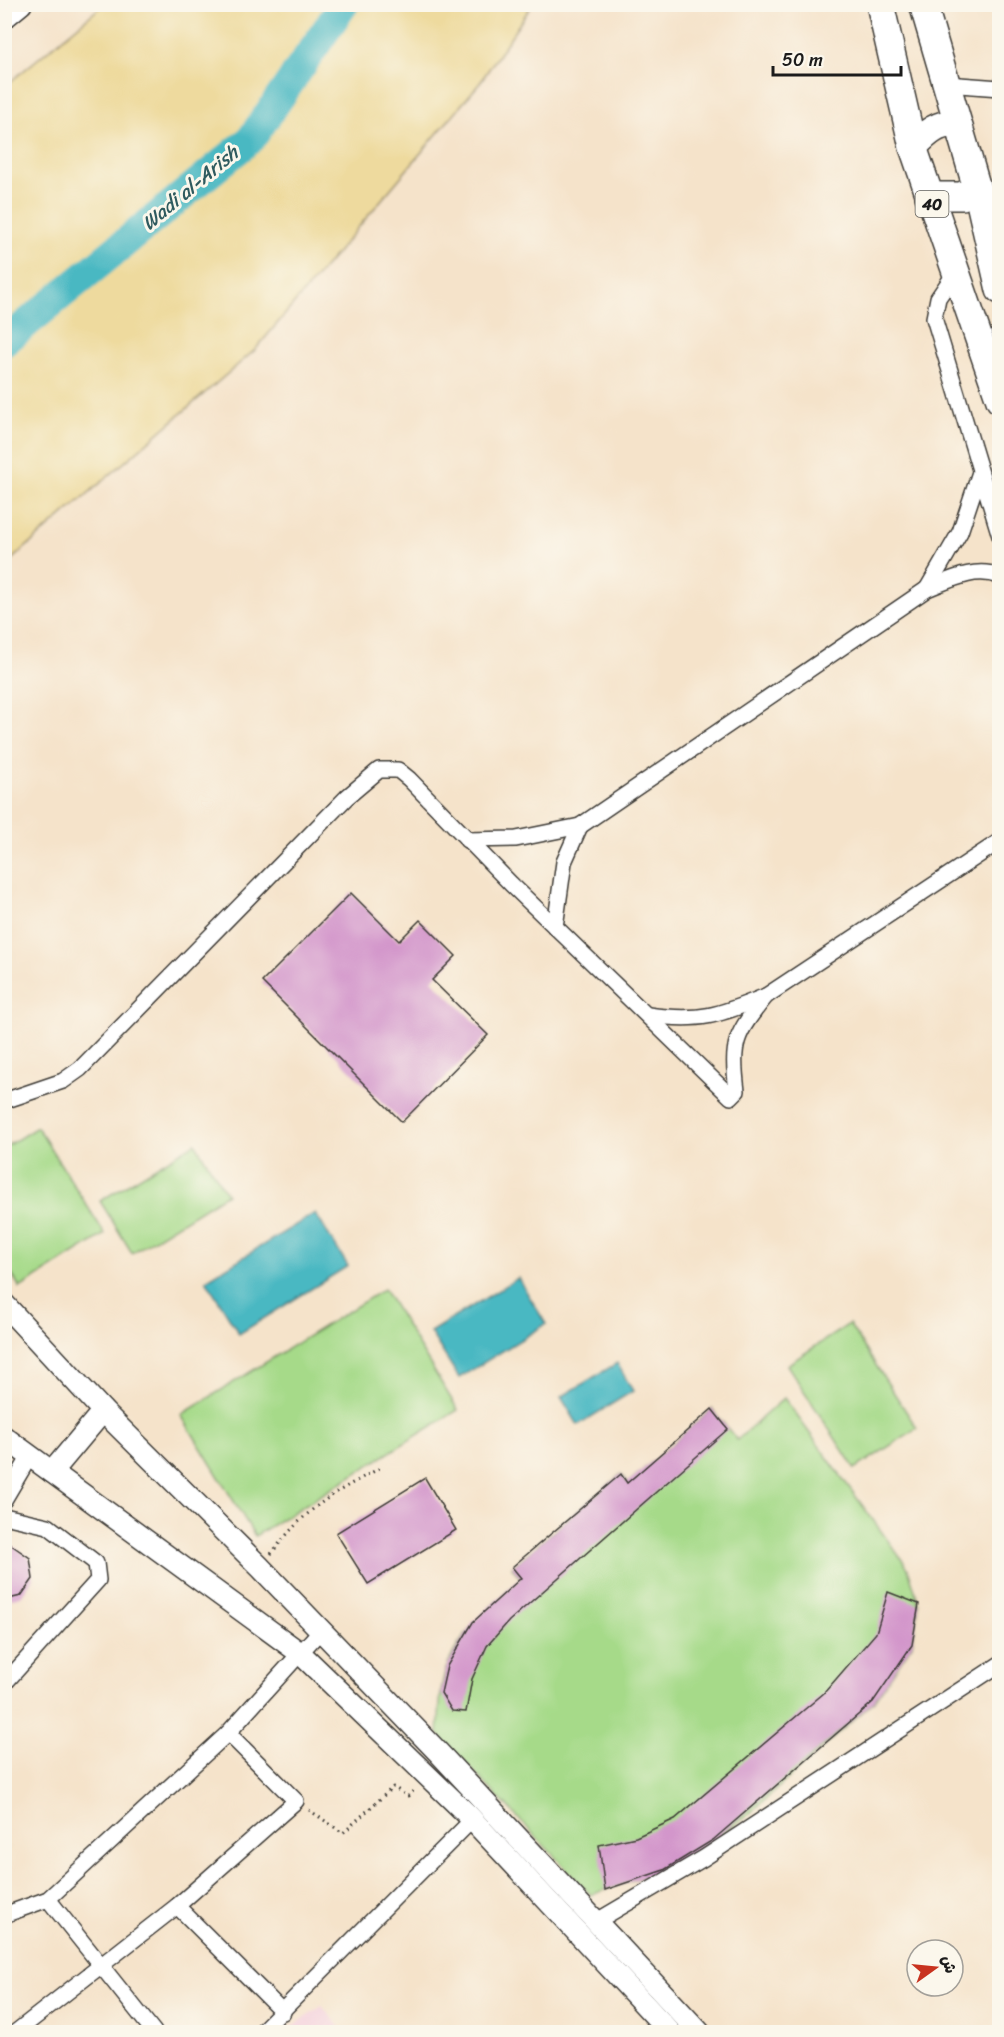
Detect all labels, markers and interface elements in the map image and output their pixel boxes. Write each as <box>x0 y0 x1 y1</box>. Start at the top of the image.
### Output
scale bar <box>773 39 900 77</box>
text: 50 m <box>782 44 823 76</box>
water label: Wadi al-Arish <box>133 135 248 239</box>
road number: 40 <box>916 191 948 217</box>
north arrow <box>905 1938 965 1998</box>
text: ش <box>933 1952 965 1977</box>

